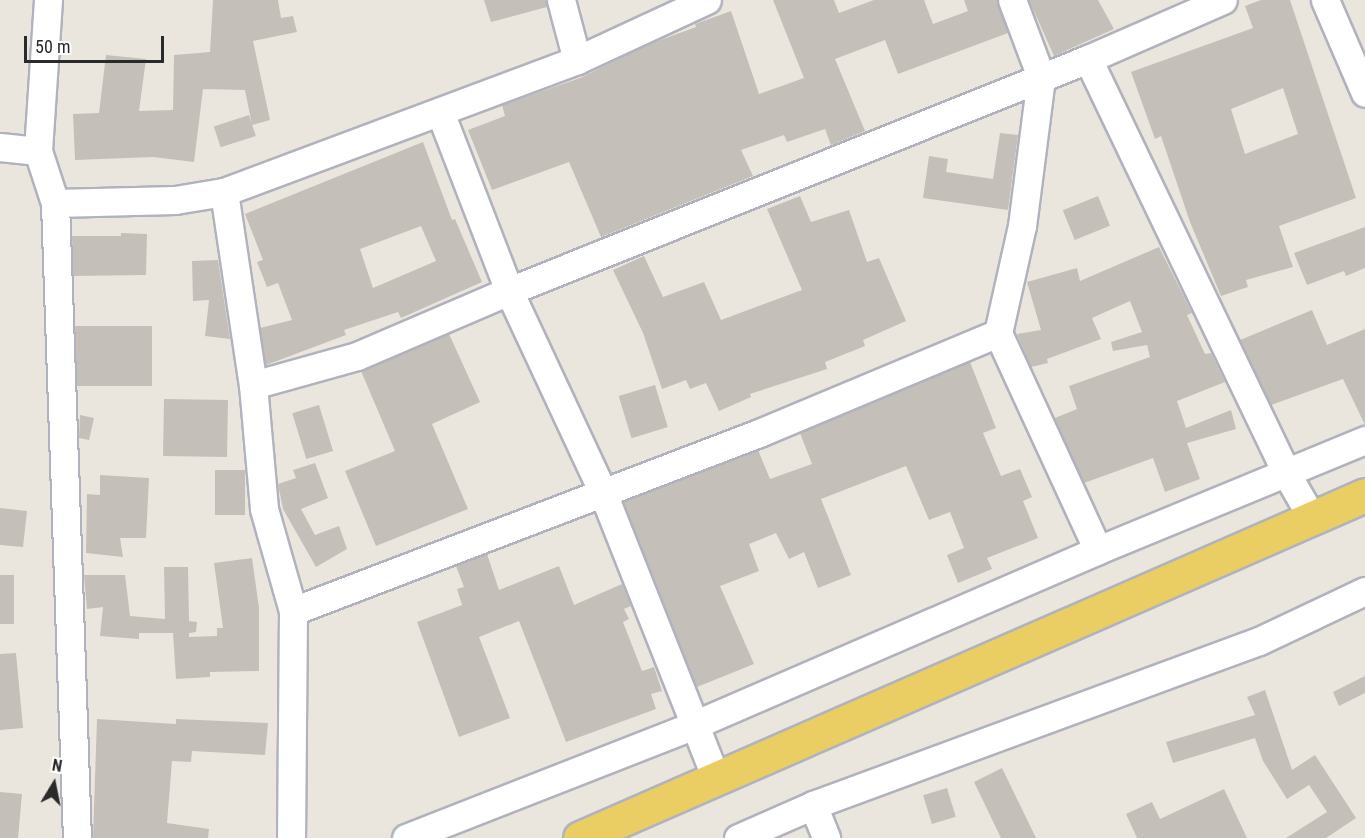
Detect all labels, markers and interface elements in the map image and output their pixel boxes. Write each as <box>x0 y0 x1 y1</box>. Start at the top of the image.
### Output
scale bar <box>27 24 166 62</box>
text: 50 m <box>35 36 70 57</box>
north arrow <box>24 754 84 814</box>
text: N <box>51 756 64 776</box>

